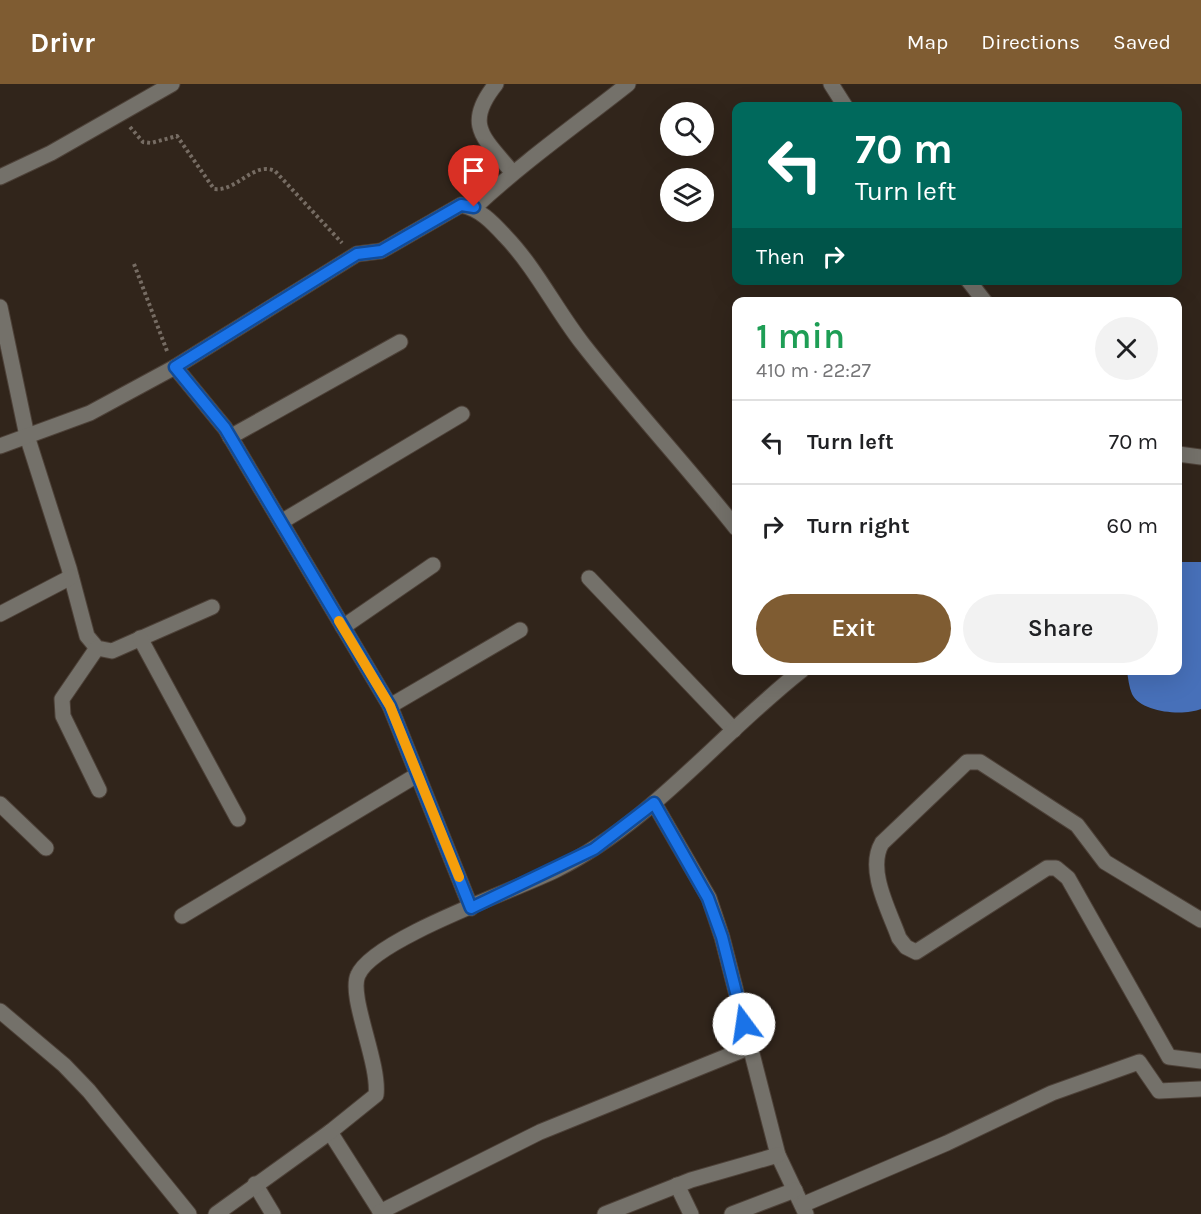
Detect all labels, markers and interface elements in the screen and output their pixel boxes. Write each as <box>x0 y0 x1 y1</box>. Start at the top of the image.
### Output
text: Drivr <box>30 26 95 59</box>
text: Map <box>907 30 948 54</box>
text: Directions <box>981 30 1080 54</box>
text: Saved <box>1113 30 1171 54</box>
map controls <box>660 102 714 222</box>
button: search <box>660 102 714 156</box>
text: 70 m <box>855 124 953 174</box>
icon: left <box>756 126 834 204</box>
pin <box>448 145 499 207</box>
icon: arrive <box>457 154 490 187</box>
button: layers <box>660 168 714 222</box>
text: Turn left <box>855 175 956 207</box>
icon: right <box>817 240 850 273</box>
text: Then <box>756 244 805 270</box>
text: 1 min <box>756 315 845 357</box>
button: close <box>1095 317 1158 380</box>
text: 410 m · 22:27 <box>756 359 871 382</box>
icon: left <box>756 426 789 459</box>
text: Turn left <box>807 429 894 455</box>
text: 70 m <box>1109 429 1158 455</box>
icon: right <box>756 510 789 543</box>
text: Turn right <box>807 513 910 539</box>
text: 60 m <box>1107 513 1158 539</box>
button: Exit <box>756 594 951 663</box>
button: Share <box>963 594 1158 663</box>
position arrow <box>712 992 776 1056</box>

